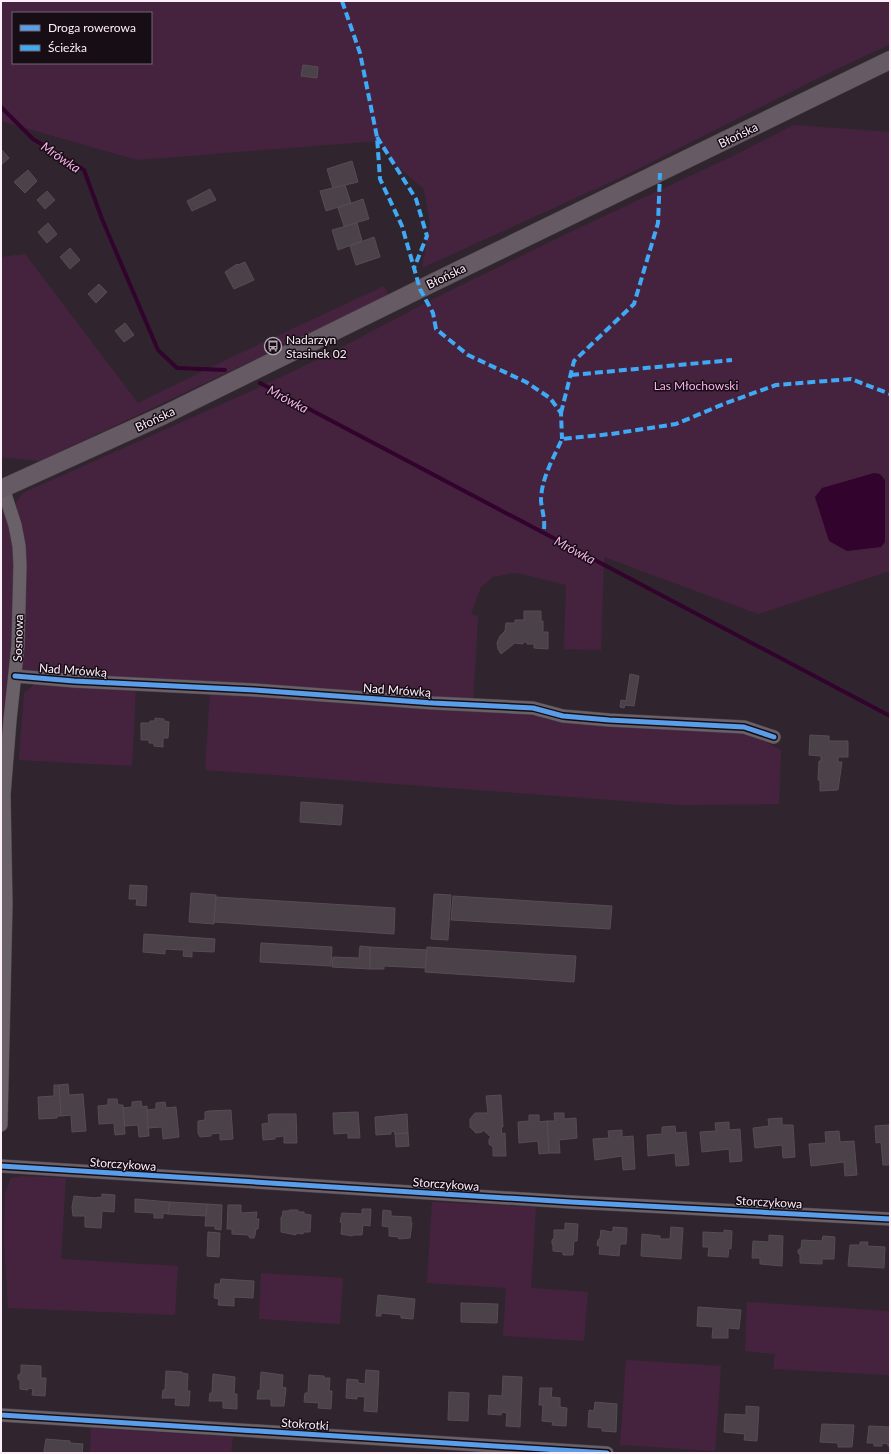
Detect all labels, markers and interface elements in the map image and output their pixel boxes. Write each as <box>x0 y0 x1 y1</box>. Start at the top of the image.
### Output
legend <box>12 12 152 64</box>
text: Droga rowerowa <box>48 20 136 35</box>
text: Ścieżka <box>48 40 87 55</box>
street label: Błońska <box>716 119 760 151</box>
water label: Mrówka <box>38 138 84 176</box>
street label: Błońska <box>424 260 468 292</box>
place label: Nadarzyn Stasinek 02 <box>286 332 347 361</box>
bus stop icon: Nadarzyn Stasinek 02 <box>263 336 283 356</box>
park label: Las Młochowski <box>654 378 738 393</box>
water label: Mrówka <box>265 382 311 417</box>
street label: Błońska <box>133 403 177 435</box>
water label: Mrówka <box>552 533 598 568</box>
street label: Sosnowa <box>10 614 26 662</box>
street label: Nad Mrówką <box>38 660 108 680</box>
street label: Nad Mrówką <box>362 680 432 700</box>
street label: Storczykowa <box>89 1154 157 1174</box>
street label: Storczykowa <box>412 1174 480 1194</box>
street label: Storczykowa <box>735 1193 803 1211</box>
street label: Stokrotki <box>281 1415 329 1433</box>

